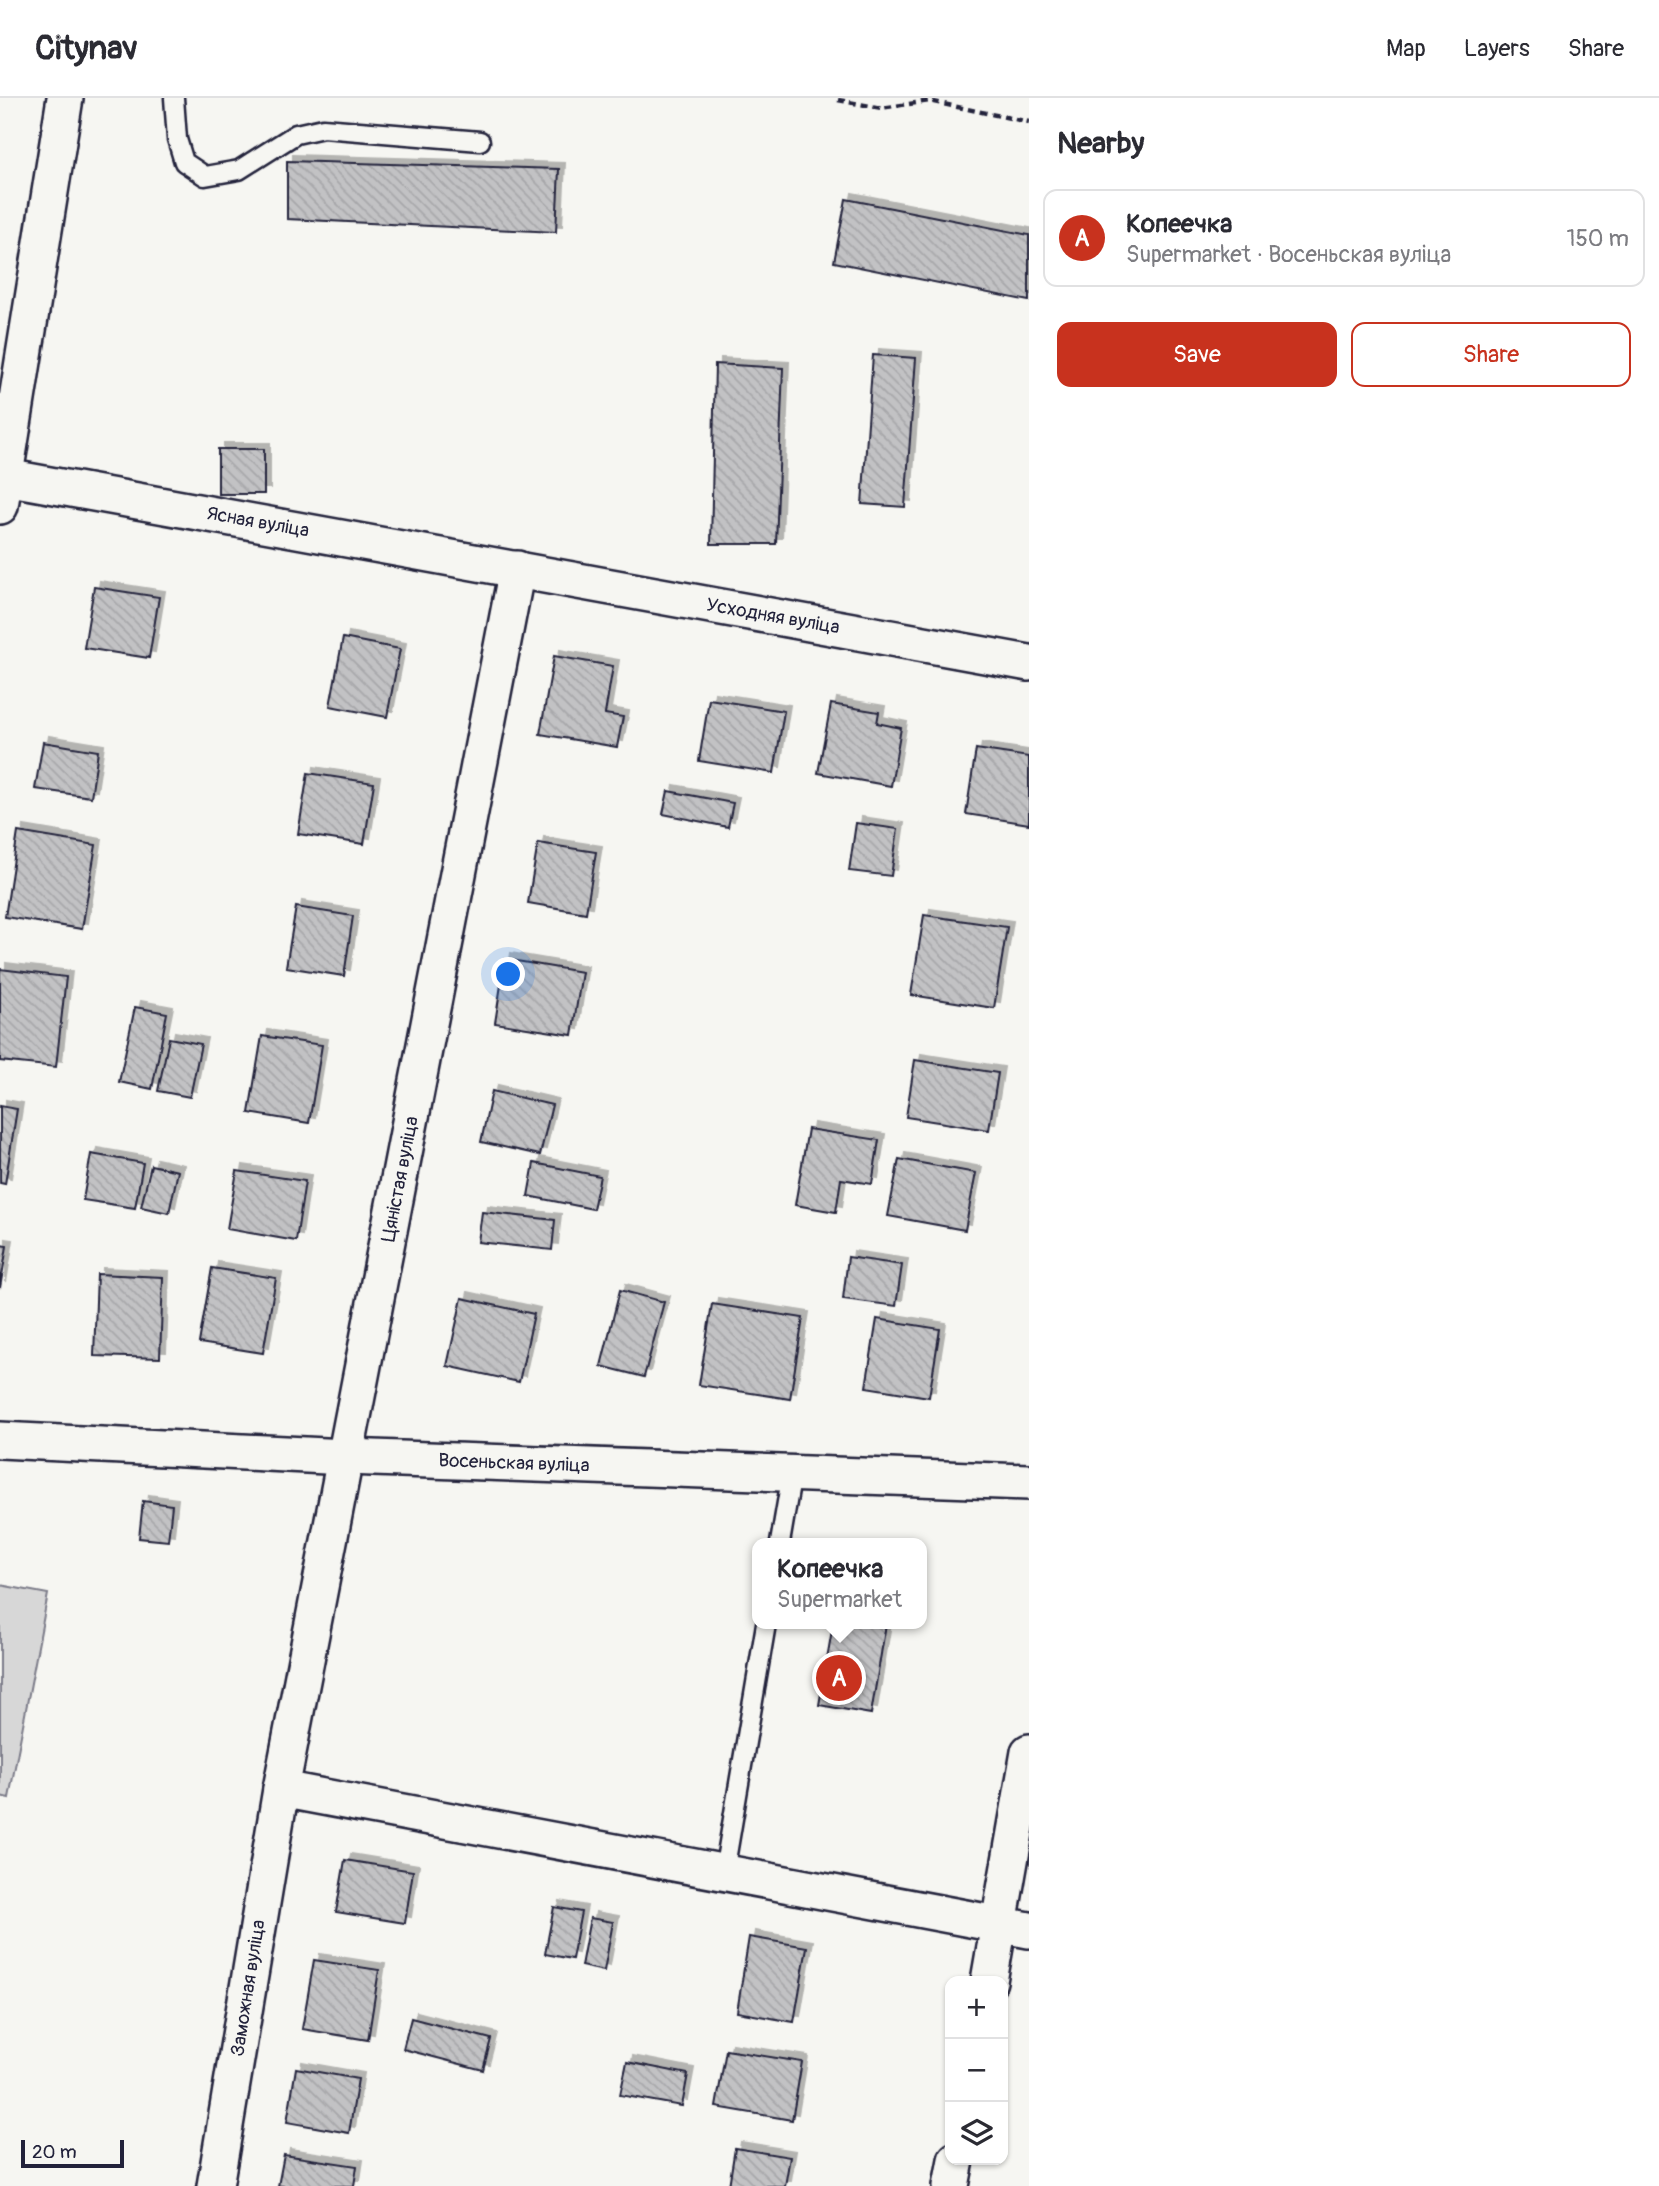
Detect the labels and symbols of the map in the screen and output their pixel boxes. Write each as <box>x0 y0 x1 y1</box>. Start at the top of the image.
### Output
street label: Ясная вуліца <box>205 501 311 543</box>
street label: Усходняя вуліца <box>704 592 842 640</box>
your location <box>491 957 525 991</box>
street label: Цяністая вуліца <box>376 1114 424 1244</box>
street label: Восеньская вуліца <box>438 1448 590 1478</box>
pin: A <box>816 1652 862 1704</box>
street label: Заможная вуліца <box>225 1918 271 2058</box>
scale bar <box>21 2137 124 2169</box>

